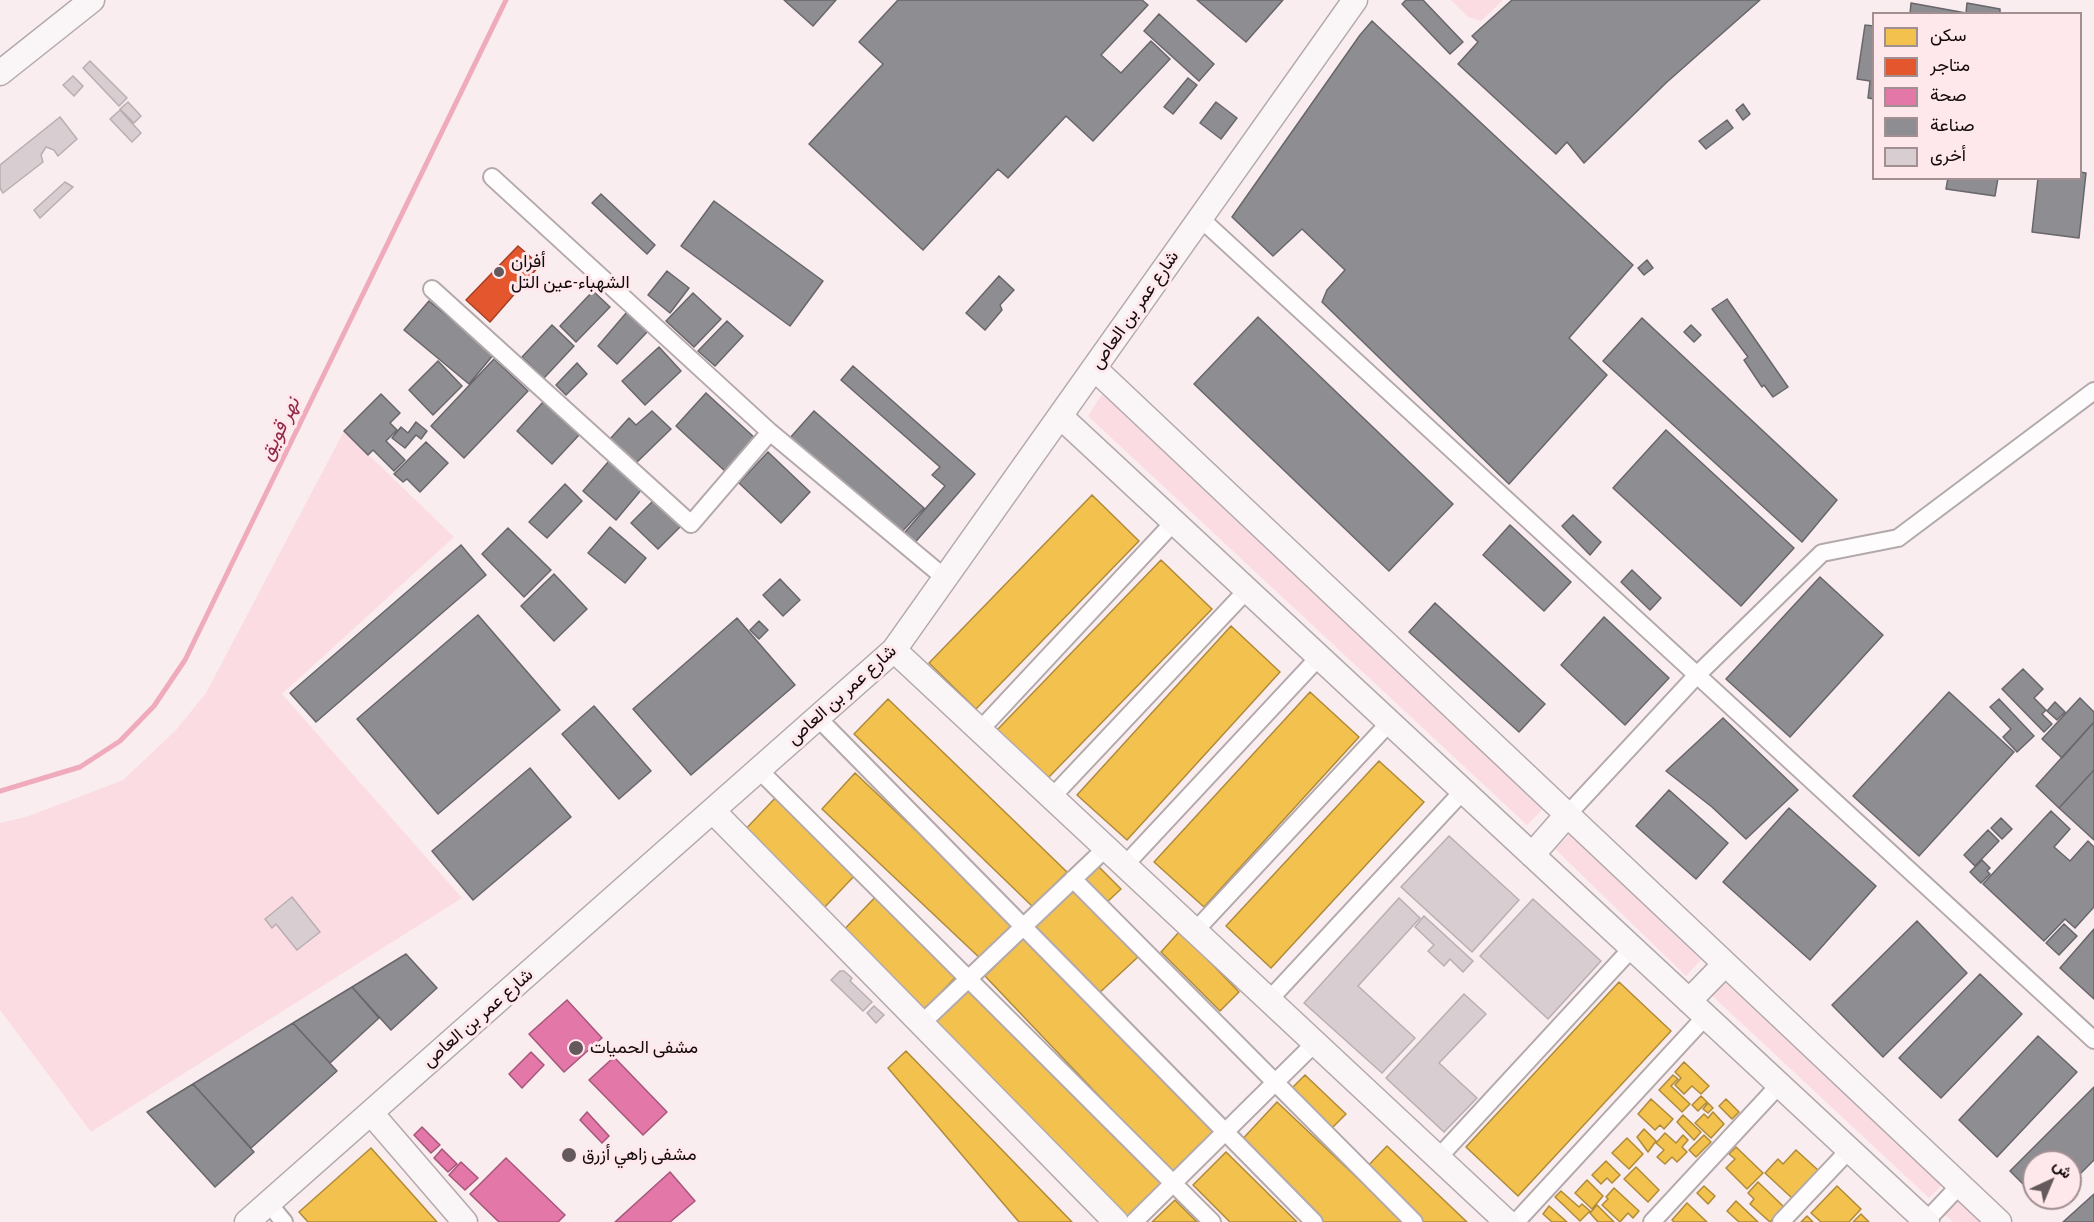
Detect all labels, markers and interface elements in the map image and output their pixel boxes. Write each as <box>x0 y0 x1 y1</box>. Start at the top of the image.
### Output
legend <box>1872 12 2082 180</box>
text: سكن <box>1930 23 1966 46</box>
text: متاجر <box>1930 53 1970 76</box>
text: صحة <box>1930 83 1967 106</box>
text: صناعة <box>1930 113 1975 136</box>
text: أخرى <box>1930 143 1966 166</box>
street label: شارع عمر بن العاص <box>1086 247 1184 373</box>
place label: أفران الشهباء-عين التل <box>511 251 630 294</box>
marker: أفران الشهباء-عين التل <box>492 265 506 279</box>
water label: نهر قويق <box>254 393 306 465</box>
street label: شارع عمر بن العاص <box>783 640 901 750</box>
street label: شارع عمر بن العاص <box>418 964 538 1072</box>
place label: مشفى الحميات <box>590 1037 698 1059</box>
marker: مشفى الحميات <box>567 1039 585 1057</box>
place label: مشفى زاهي أزرق <box>582 1144 697 1166</box>
marker: مشفى زاهي أزرق <box>560 1146 578 1164</box>
north arrow <box>2022 1150 2082 1210</box>
text: ش <box>2049 1155 2077 1182</box>

